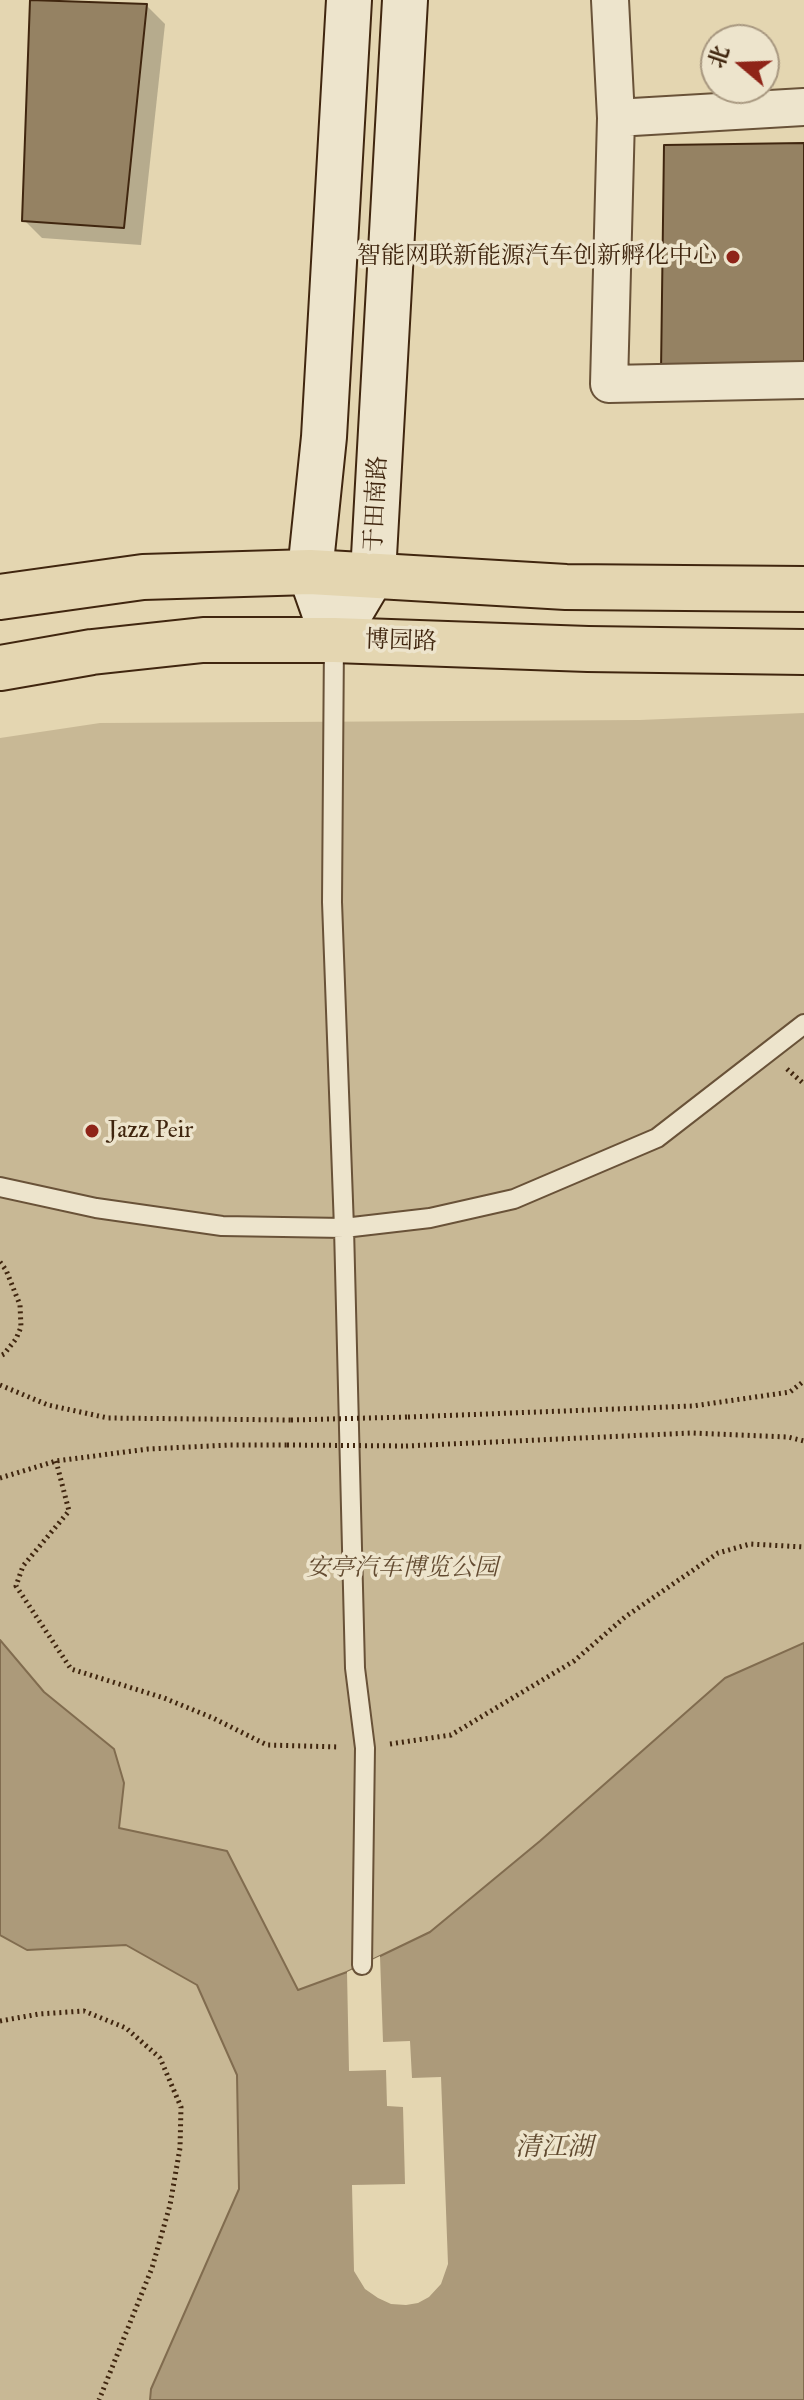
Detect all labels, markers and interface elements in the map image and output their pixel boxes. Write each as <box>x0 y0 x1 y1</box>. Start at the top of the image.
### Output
north arrow <box>700 24 780 104</box>
text: 北 <box>702 42 735 71</box>
place label: 智能网联新能源汽车创新孵化中心 <box>357 243 717 271</box>
marker: 智能网联新能源汽车创新孵化中心 <box>724 248 742 266</box>
street label: 于田南路 <box>360 455 394 553</box>
street label: 博园路 <box>365 626 437 658</box>
place label: Jazz Peir <box>108 1117 193 1145</box>
marker: Jazz Peir <box>83 1122 101 1140</box>
park label: 安亭汽车博览公园 <box>306 1555 498 1583</box>
water label: 清江湖 <box>515 2133 593 2165</box>

